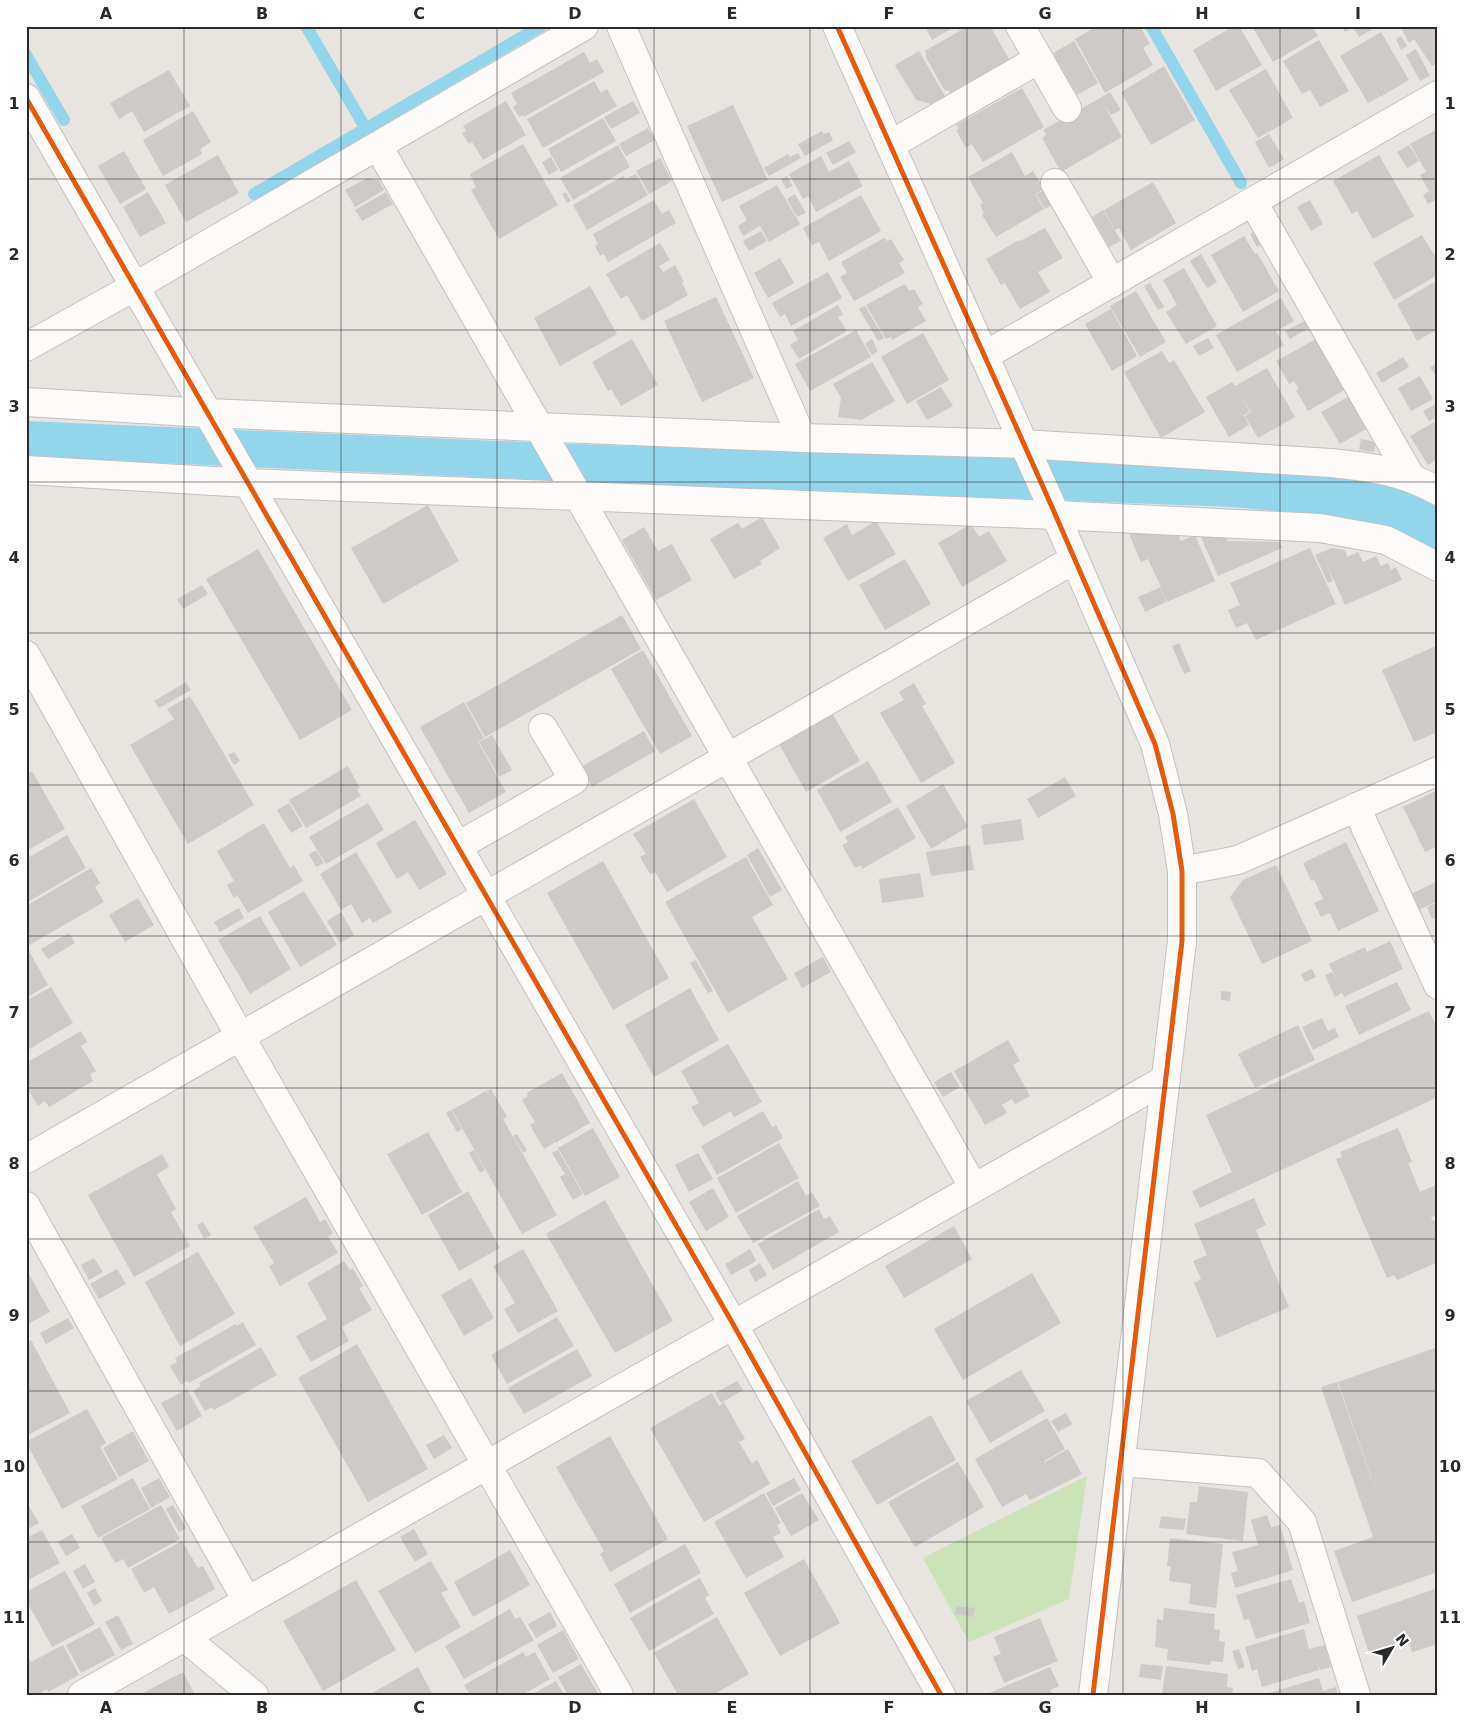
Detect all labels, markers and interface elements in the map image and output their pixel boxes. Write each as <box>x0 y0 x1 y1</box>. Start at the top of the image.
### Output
text: A <box>100 4 113 23</box>
text: B <box>256 4 268 23</box>
text: C <box>413 4 425 23</box>
text: D <box>568 4 582 23</box>
text: E <box>727 4 737 23</box>
text: F <box>884 4 894 23</box>
text: G <box>1038 4 1052 23</box>
text: H <box>1195 4 1209 23</box>
text: I <box>1355 4 1361 23</box>
text: 1 <box>8 94 20 113</box>
text: 1 <box>1444 94 1456 113</box>
text: 2 <box>8 245 20 264</box>
text: 2 <box>1444 245 1456 264</box>
text: 3 <box>8 397 20 416</box>
text: 3 <box>1444 397 1456 416</box>
text: 4 <box>8 548 20 567</box>
text: 4 <box>1444 548 1456 567</box>
text: 5 <box>8 700 20 719</box>
text: 5 <box>1444 700 1456 719</box>
text: 6 <box>8 851 20 870</box>
text: 6 <box>1444 851 1456 870</box>
text: 7 <box>8 1003 20 1022</box>
text: 7 <box>1444 1003 1456 1022</box>
text: 8 <box>8 1154 20 1173</box>
text: 8 <box>1444 1154 1456 1173</box>
text: 9 <box>8 1306 20 1325</box>
text: 9 <box>1444 1306 1456 1325</box>
text: 10 <box>3 1457 25 1476</box>
text: 10 <box>1439 1457 1461 1476</box>
text: 11 <box>3 1608 25 1627</box>
text: 11 <box>1439 1608 1461 1627</box>
north arrow <box>1366 1624 1416 1674</box>
text: N <box>1392 1630 1412 1650</box>
text: A <box>100 1698 113 1717</box>
text: B <box>256 1698 268 1717</box>
text: C <box>413 1698 425 1717</box>
text: D <box>568 1698 582 1717</box>
text: E <box>727 1698 737 1717</box>
text: F <box>884 1698 894 1717</box>
text: G <box>1038 1698 1052 1717</box>
text: H <box>1195 1698 1209 1717</box>
text: I <box>1355 1698 1361 1717</box>

